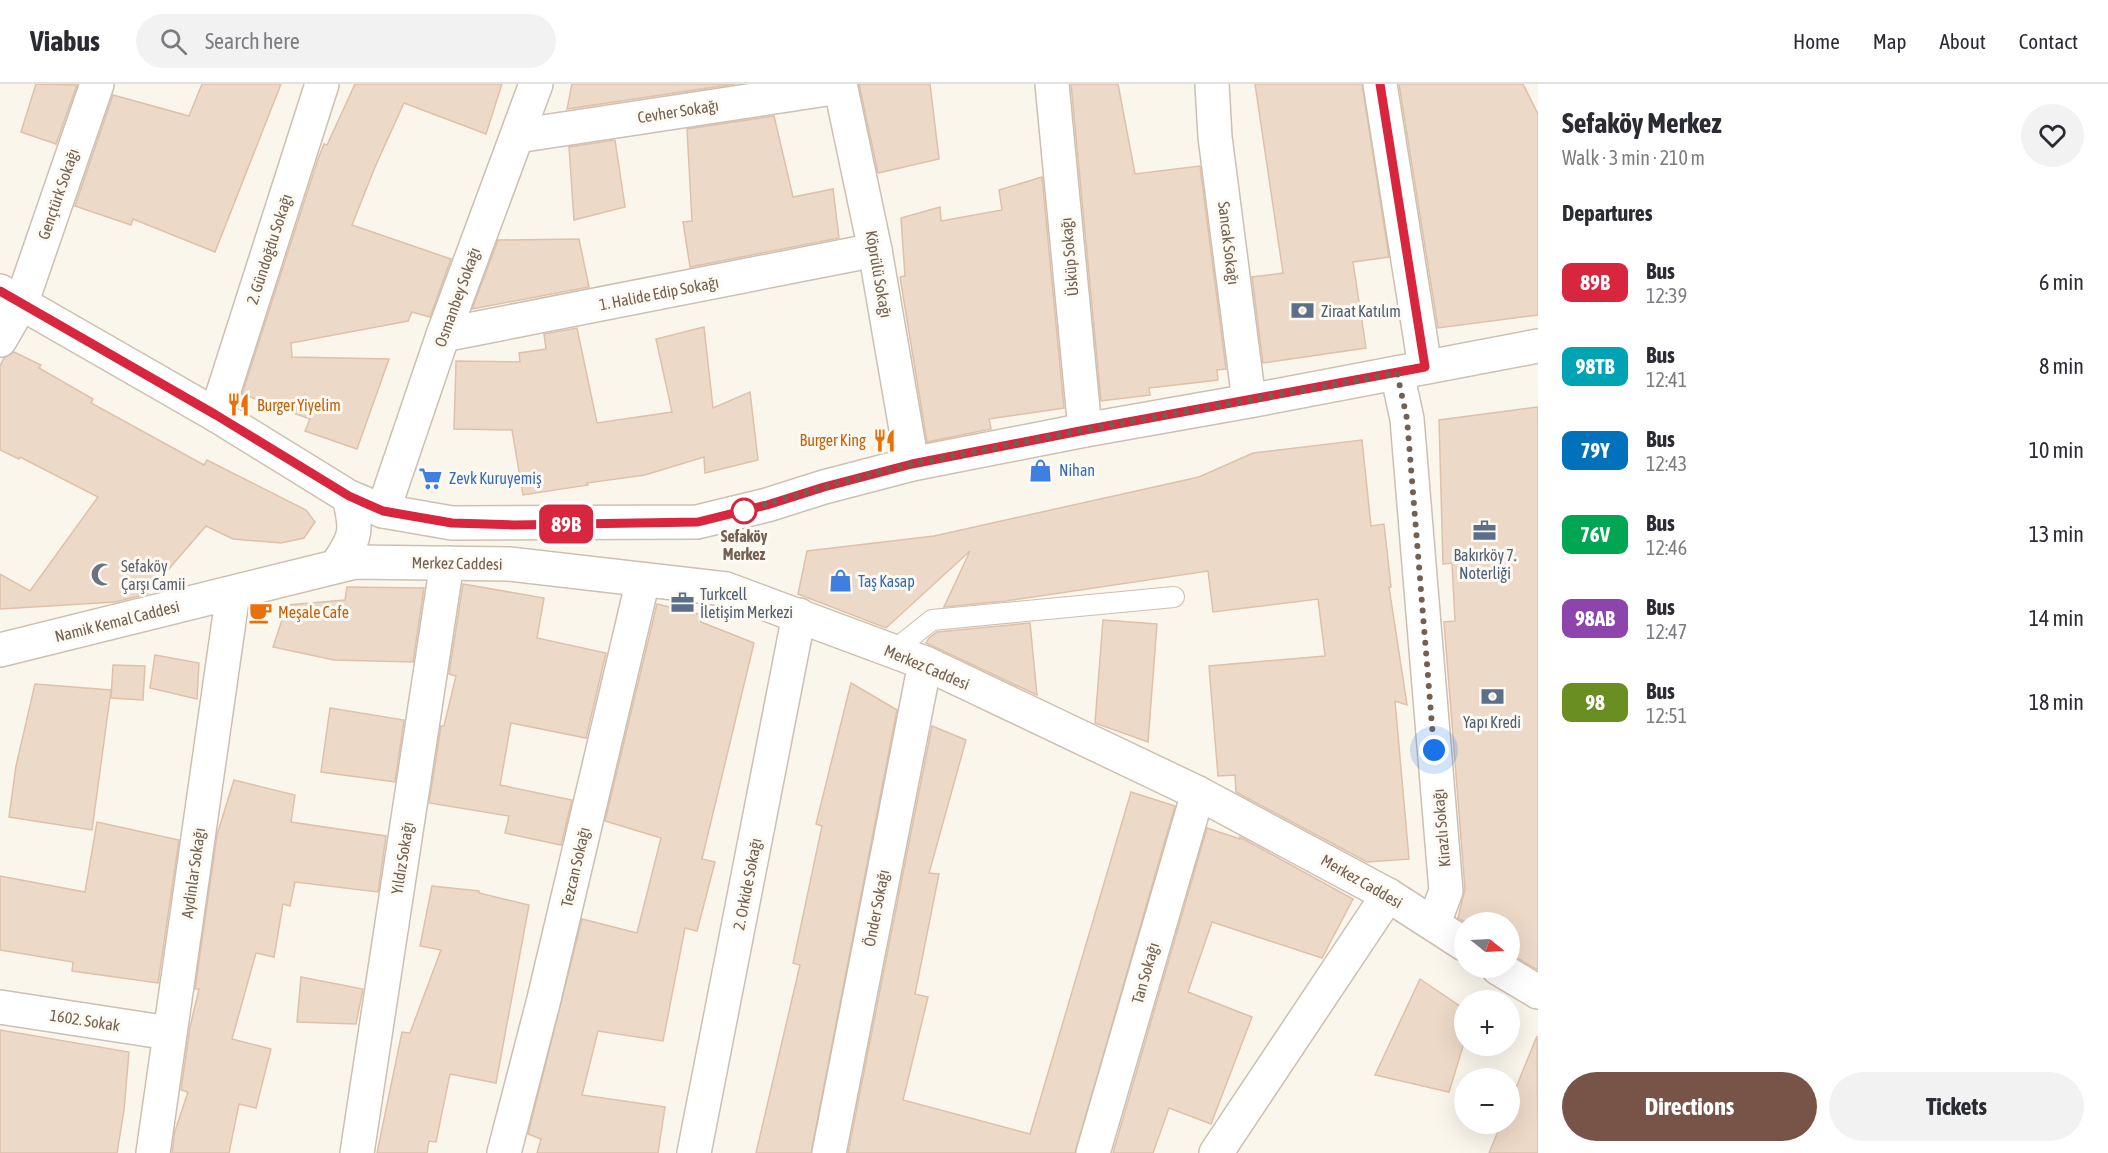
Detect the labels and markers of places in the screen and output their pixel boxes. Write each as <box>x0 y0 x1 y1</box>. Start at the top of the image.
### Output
bank icon: Ziraat Katılım <box>1290 298 1316 324</box>
place label: Ziraat Katılım <box>1321 302 1401 320</box>
restaurant icon: Burger Yiyelim <box>226 392 252 418</box>
place label: Burger Yiyelim <box>257 396 341 415</box>
restaurant icon: Burger King <box>871 427 897 453</box>
place label: Burger King <box>800 431 866 450</box>
shop icon: Nihan <box>1028 457 1054 483</box>
place label: Nihan <box>1059 461 1095 479</box>
supermarket icon: Zevk Kuruyemiş <box>418 465 444 491</box>
place label: Zevk Kuruyemiş <box>449 469 542 488</box>
marker: Sefaköy Merkez <box>731 498 757 524</box>
office icon: Bakırköy 7. Noterliği <box>1472 517 1498 543</box>
place label: Sefaköy Merkez <box>721 527 768 563</box>
place label: Bakırköy 7. Noterliği <box>1453 546 1517 583</box>
place label: Sefaköy Çarşı Camii <box>121 557 185 594</box>
mosque icon: Sefaköy Çarşı Camii <box>90 562 116 588</box>
shop icon: Taş Kasap <box>827 568 853 594</box>
place label: Taş Kasap <box>858 572 915 591</box>
place label: Turkcell İletişim Merkezi <box>700 585 793 622</box>
office icon: Turkcell İletişim Merkezi <box>669 590 695 616</box>
cafe icon: Meşale Cafe <box>247 599 273 625</box>
place label: Meşale Cafe <box>278 603 349 622</box>
bank icon: Yapı Kredi <box>1479 684 1505 710</box>
place label: Yapı Kredi <box>1463 713 1521 732</box>

